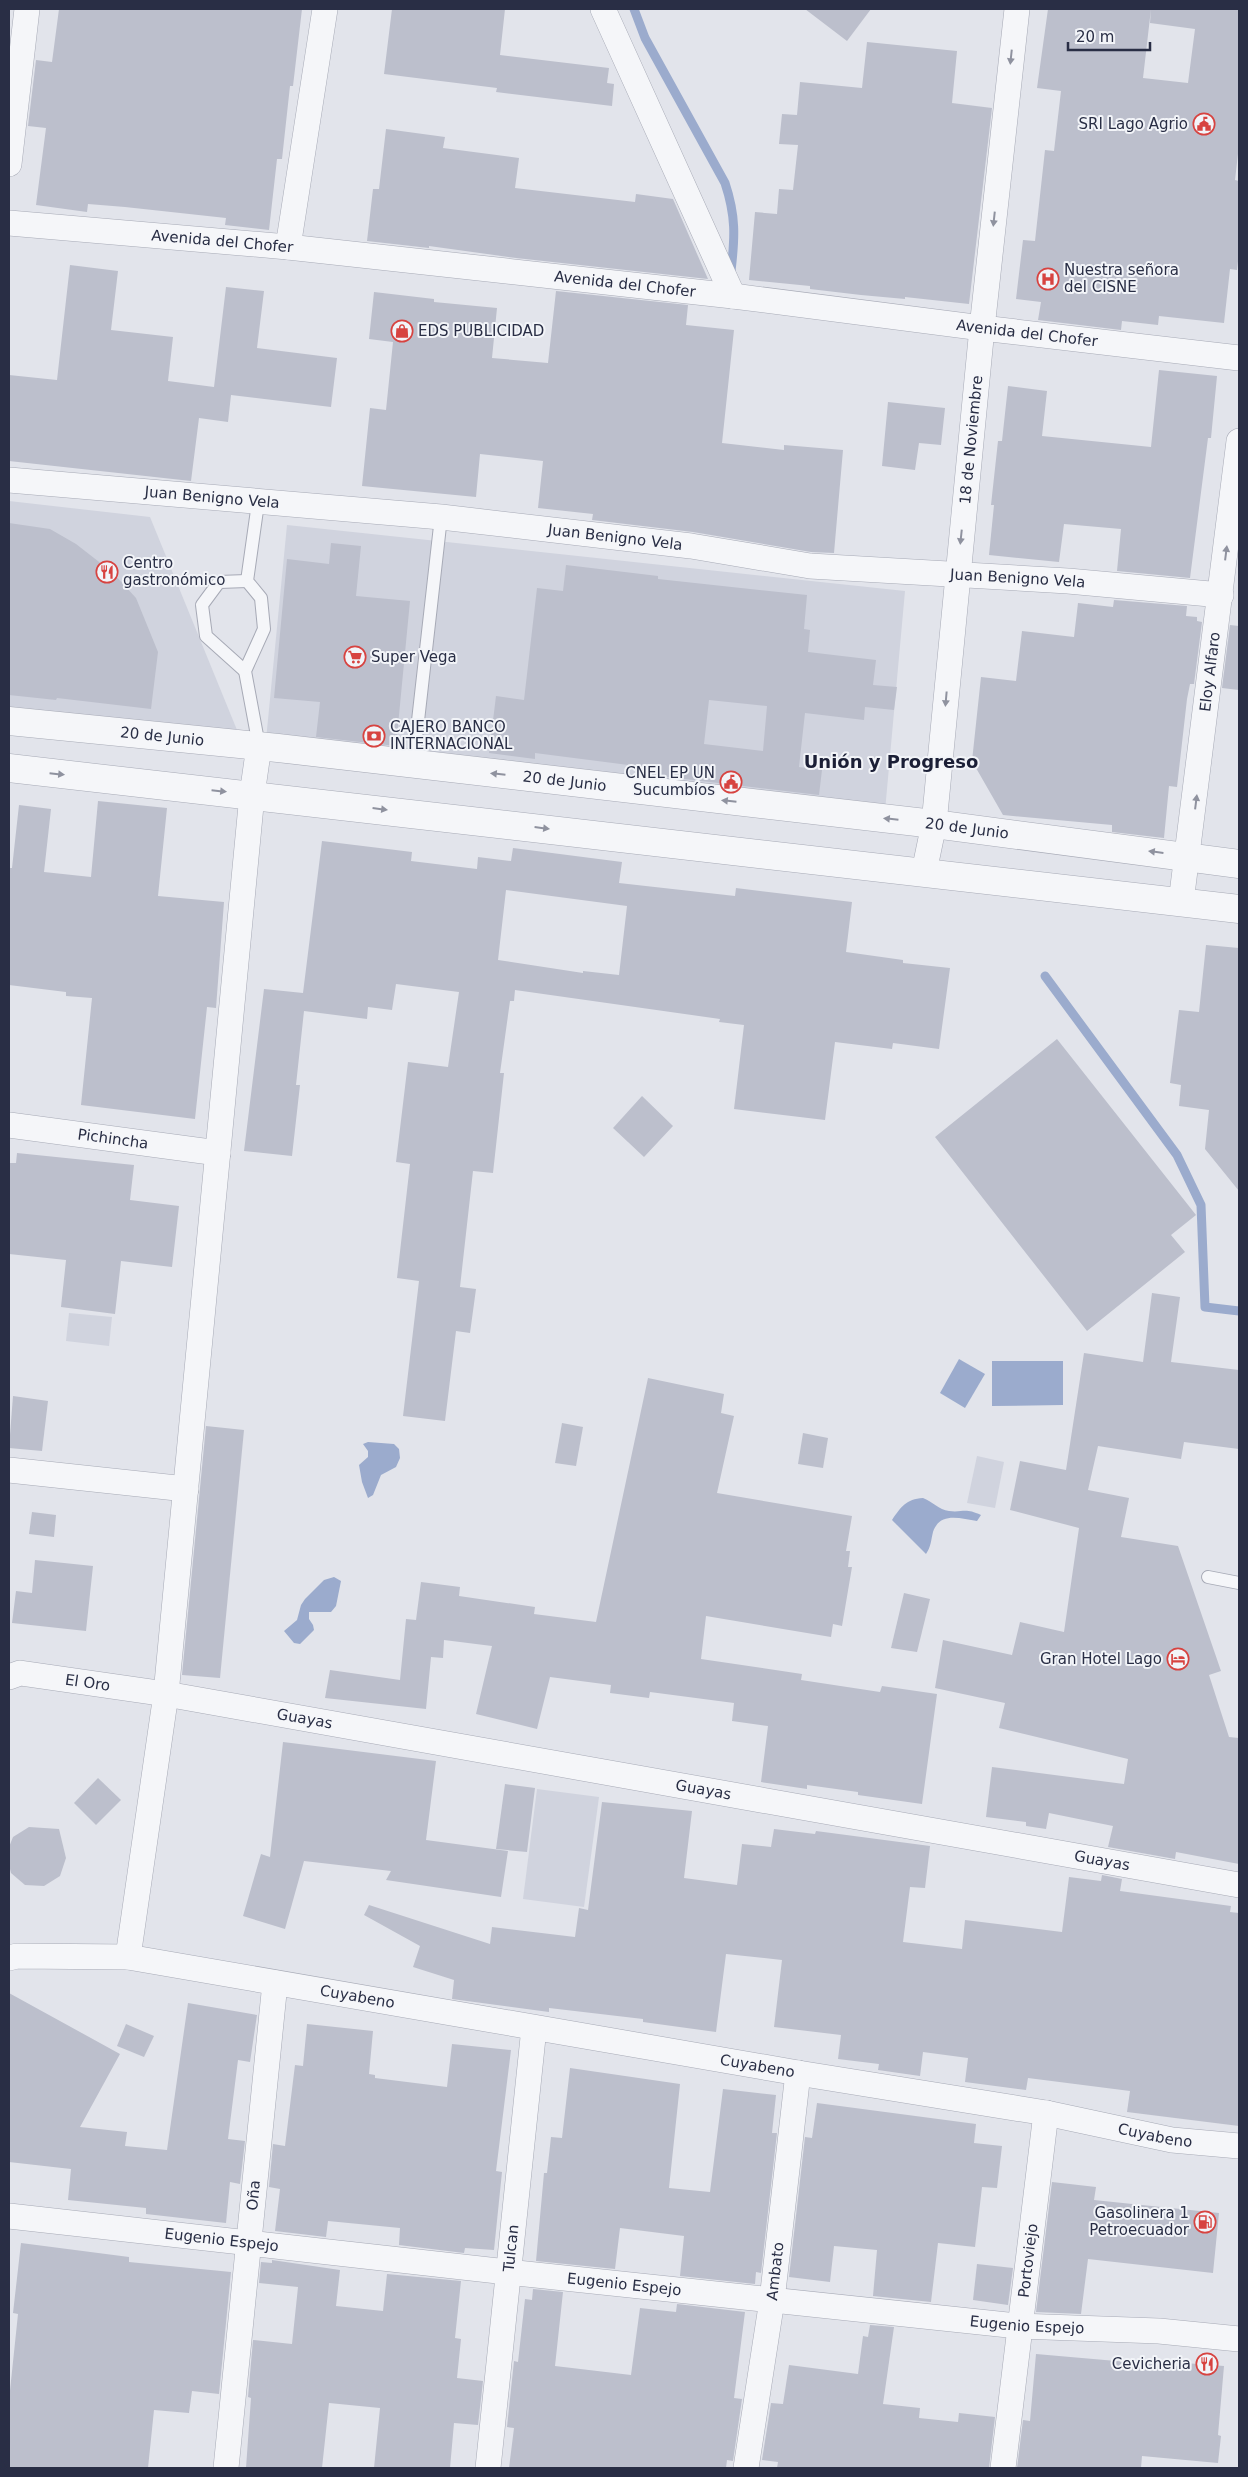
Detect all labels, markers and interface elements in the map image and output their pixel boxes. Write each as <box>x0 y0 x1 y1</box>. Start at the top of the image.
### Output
scale bar <box>1068 20 1150 52</box>
text: 20 m <box>1076 28 1114 46</box>
one-way arrow <box>1007 50 1015 66</box>
public building icon: SRI Lago Agrio <box>1192 112 1216 136</box>
place label: SRI Lago Agrio <box>1079 115 1188 133</box>
one-way arrow <box>990 211 998 227</box>
street label: Avenida del Chofer <box>151 226 295 257</box>
place label: Nuestra señora del CISNE <box>1064 261 1179 296</box>
street label: Avenida del Chofer <box>553 267 697 301</box>
hospital icon: Nuestra señora del CISNE <box>1036 267 1060 291</box>
street label: Avenida del Chofer <box>955 316 1099 351</box>
shop icon: EDS PUBLICIDAD <box>390 319 414 343</box>
place label: EDS PUBLICIDAD <box>418 322 544 340</box>
street label: 18 de Noviembre <box>956 375 986 505</box>
street label: Juan Benigno Vela <box>143 483 280 512</box>
street label: Juan Benigno Vela <box>546 520 684 554</box>
one-way arrow <box>957 529 965 545</box>
one-way arrow <box>1222 545 1230 561</box>
place label: Centro gastronómico <box>123 554 225 589</box>
restaurant icon: Centro gastronómico <box>95 560 119 584</box>
street label: Juan Benigno Vela <box>949 565 1086 592</box>
street label: Eloy Alfaro <box>1196 631 1224 713</box>
supermarket icon: Super Vega <box>343 645 367 669</box>
place label: Super Vega <box>371 648 457 666</box>
one-way arrow <box>942 691 950 707</box>
place label: CAJERO BANCO INTERNACIONAL <box>390 718 513 753</box>
street label: 20 de Junio <box>119 723 205 750</box>
bank icon: CAJERO BANCO INTERNACIONAL <box>362 724 386 748</box>
district label: Unión y Progreso <box>804 751 978 772</box>
place label: CNEL EP UN Sucumbíos <box>625 764 715 799</box>
street label: 20 de Junio <box>522 767 608 795</box>
one-way arrow <box>50 770 66 778</box>
one-way arrow <box>490 770 506 778</box>
public building icon: CNEL EP UN Sucumbíos <box>719 770 743 794</box>
one-way arrow <box>211 787 227 795</box>
one-way arrow <box>1192 793 1200 809</box>
one-way arrow <box>721 797 737 805</box>
one-way arrow <box>373 805 389 813</box>
street label: 20 de Junio <box>924 814 1010 843</box>
one-way arrow <box>883 815 899 823</box>
one-way arrow <box>534 824 550 832</box>
one-way arrow <box>1148 848 1164 856</box>
street label: Pichincha <box>77 1125 150 1153</box>
hotel icon: Gran Hotel Lago <box>1166 1647 1190 1671</box>
place label: Gran Hotel Lago <box>1040 1650 1162 1668</box>
street label: El Oro <box>64 1671 111 1695</box>
street label: Guayas <box>275 1705 334 1732</box>
street label: Guayas <box>674 1776 733 1803</box>
street label: Guayas <box>1073 1847 1132 1874</box>
street label: Cuyabeno <box>319 1981 396 2012</box>
street label: Cuyabeno <box>719 2051 796 2081</box>
street label: Cuyabeno <box>1116 2120 1193 2151</box>
street label: Oña <box>243 2179 264 2211</box>
place label: Gasolinera 1 Petroecuador <box>1089 2204 1190 2239</box>
fuel station icon: Gasolinera 1 Petroecuador <box>1193 2210 1217 2234</box>
street label: Portoviejo <box>1015 2222 1042 2299</box>
street label: Tulcan <box>499 2224 522 2274</box>
street label: Eugenio Espejo <box>164 2225 280 2255</box>
street label: Ambato <box>763 2241 788 2301</box>
street label: Eugenio Espejo <box>566 2269 682 2299</box>
street label: Eugenio Espejo <box>969 2312 1085 2337</box>
restaurant icon: Cevicheria <box>1195 2352 1219 2376</box>
place label: Cevicheria <box>1112 2355 1191 2373</box>

